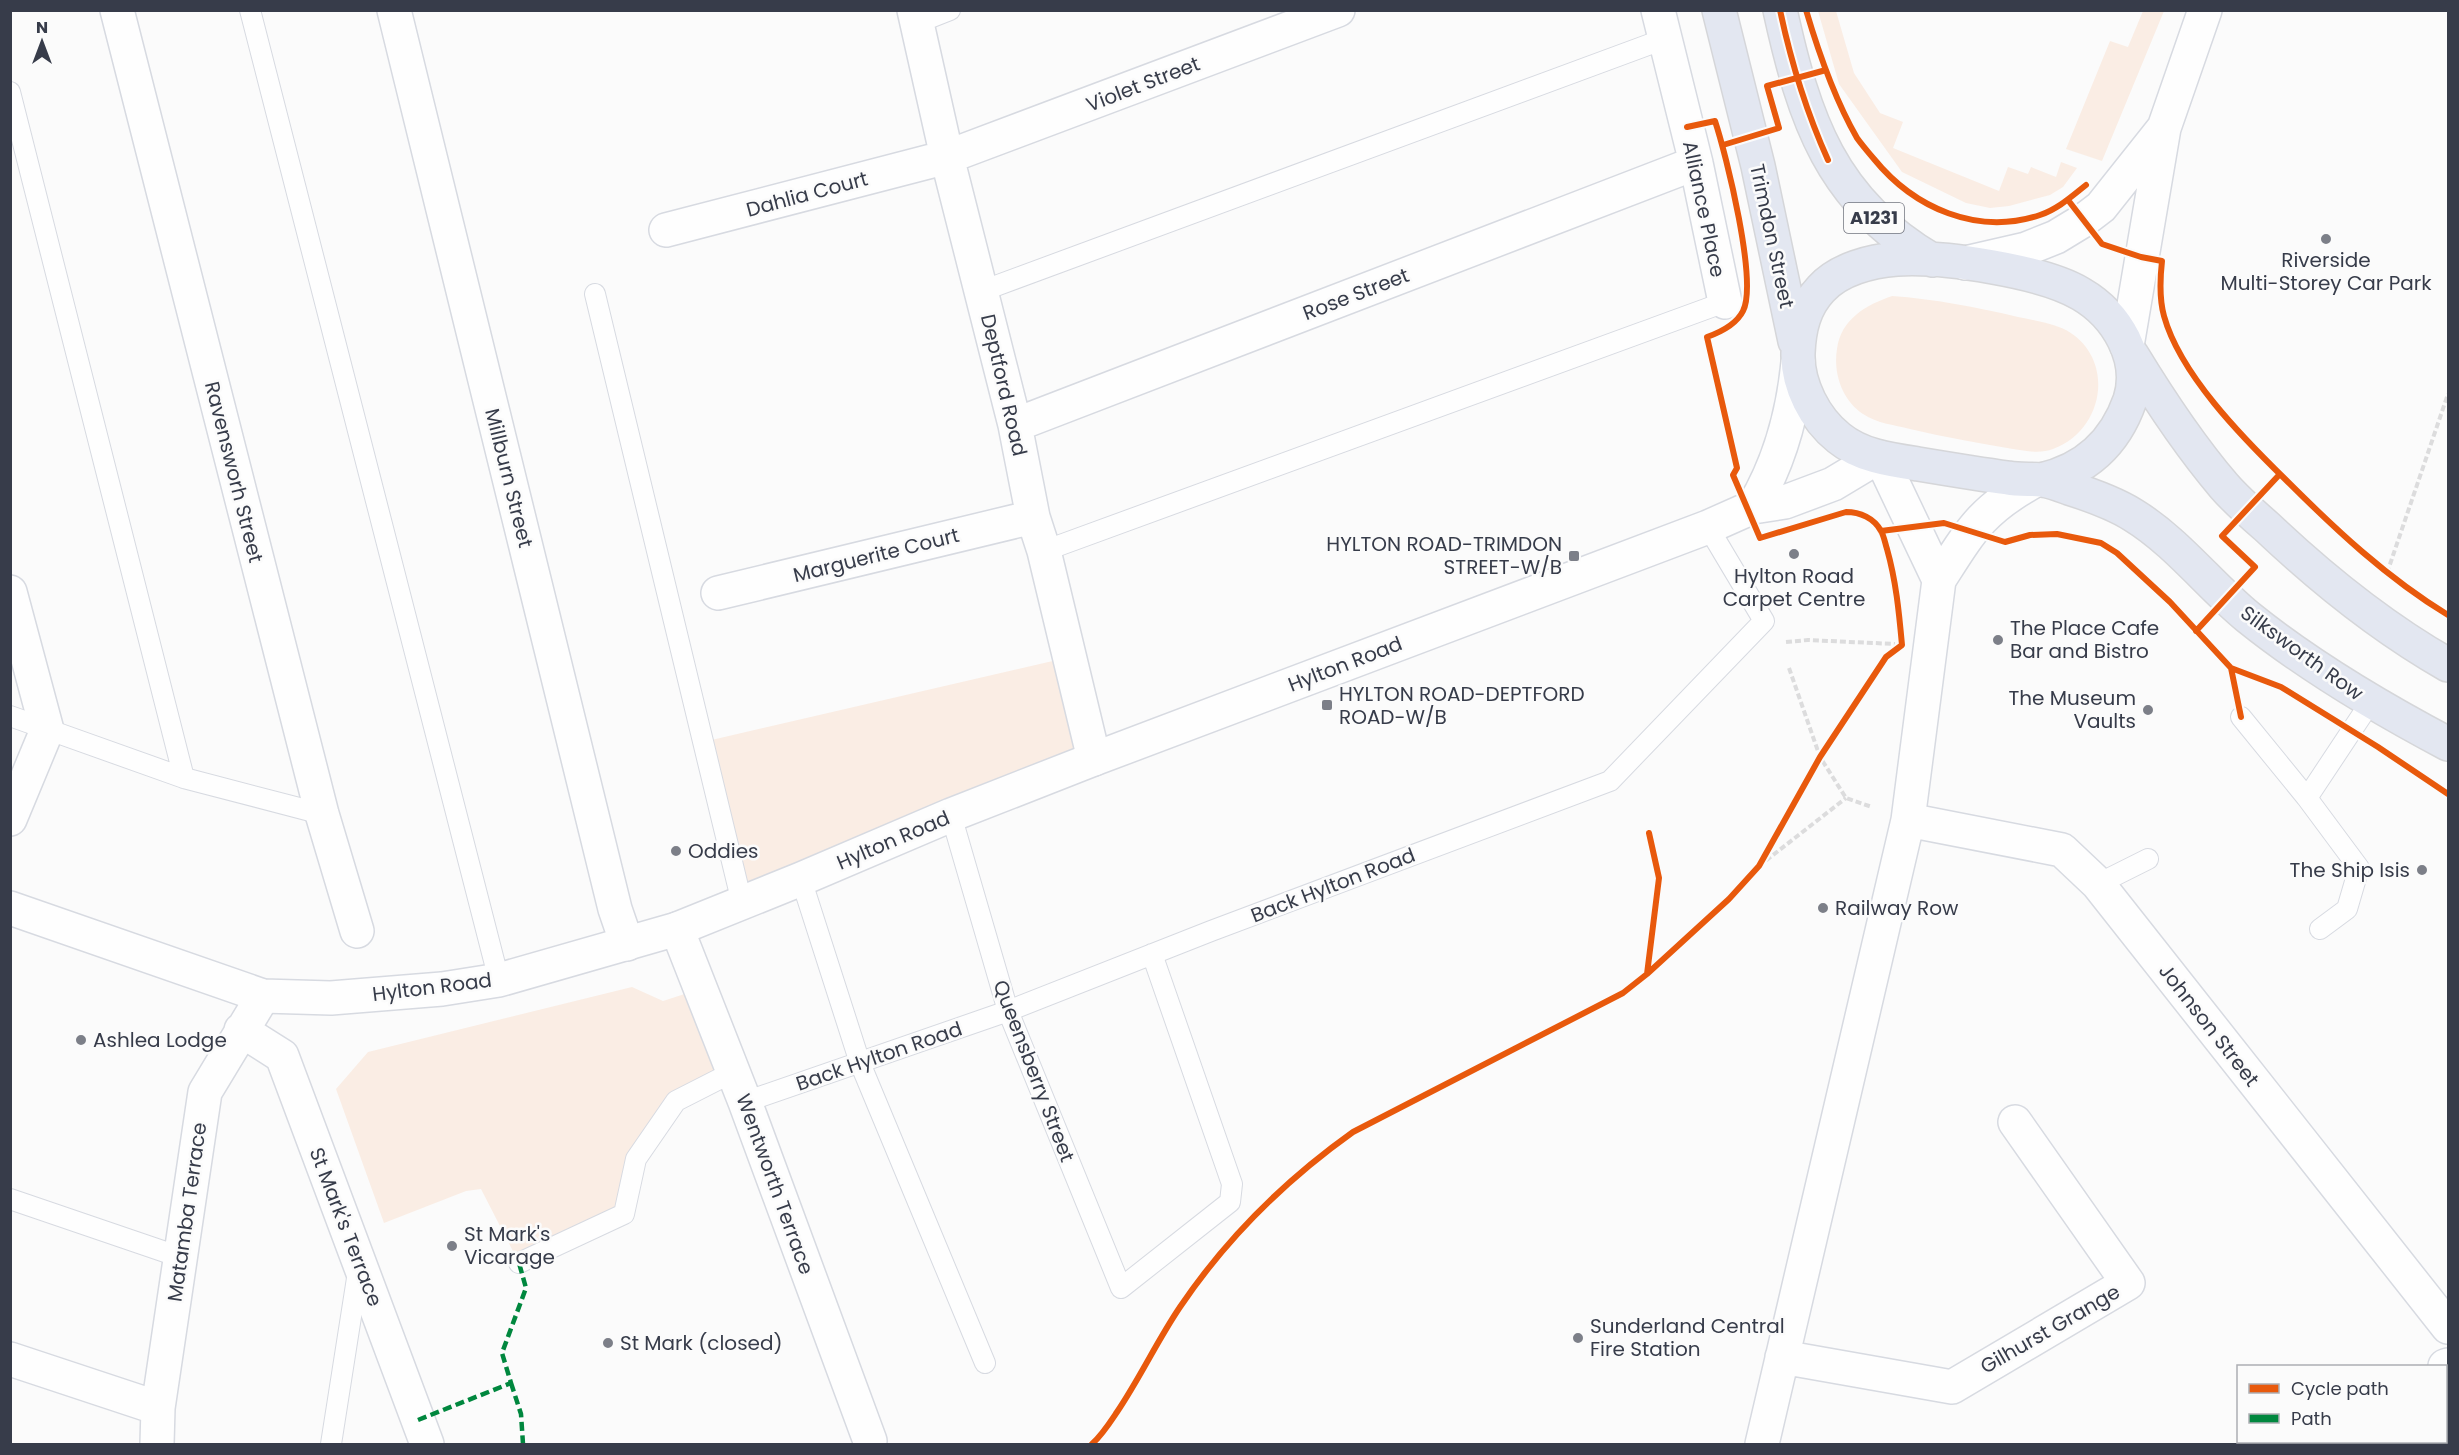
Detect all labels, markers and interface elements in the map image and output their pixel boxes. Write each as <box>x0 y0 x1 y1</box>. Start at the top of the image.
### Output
north arrow <box>12 12 72 72</box>
text: N <box>36 16 48 39</box>
street label: Violet Street <box>1082 49 1204 119</box>
street label: Alliance Place <box>1676 138 1732 280</box>
street label: Trimdon Street <box>1743 161 1801 311</box>
street label: Dahlia Court <box>743 164 871 224</box>
road number: A1231 <box>1844 203 1904 233</box>
marker: Riverside Multi-Storey Car Park <box>2319 232 2333 246</box>
place label: Riverside Multi-Storey Car Park <box>2220 246 2432 297</box>
street label: Rose Street <box>1299 261 1413 327</box>
street label: Deptford Road <box>974 311 1034 459</box>
street label: Ravensworh Street <box>198 378 270 566</box>
street label: Millburn Street <box>478 405 540 551</box>
street label: Marguerite Court <box>790 521 962 589</box>
place label: HYLTON ROAD-TRIMDON STREET-W/B <box>1326 530 1562 581</box>
marker: Hylton Road Carpet Centre <box>1787 547 1801 561</box>
marker: HYLTON ROAD-TRIMDON STREET-W/B <box>1567 549 1581 563</box>
place label: Hylton Road Carpet Centre <box>1723 562 1865 613</box>
street label: Silksworth Row <box>2235 599 2370 708</box>
place label: The Place Cafe Bar and Bistro <box>2010 614 2159 665</box>
street label: Hylton Road <box>1284 629 1406 699</box>
marker: The Place Cafe Bar and Bistro <box>1991 633 2005 647</box>
place label: HYLTON ROAD-DEPTFORD ROAD-W/B <box>1339 680 1585 731</box>
place label: The Museum Vaults <box>2008 684 2136 735</box>
marker: HYLTON ROAD-DEPTFORD ROAD-W/B <box>1320 698 1334 712</box>
marker: The Museum Vaults <box>2141 703 2155 717</box>
street label: Hylton Road <box>832 804 954 876</box>
place label: Oddies <box>688 837 759 865</box>
street label: Back Hylton Road <box>1247 841 1419 929</box>
marker: Oddies <box>669 844 683 858</box>
place label: The Ship Isis <box>2290 856 2410 884</box>
marker: The Ship Isis <box>2415 863 2429 877</box>
place label: Railway Row <box>1835 894 1959 922</box>
marker: Railway Row <box>1816 901 1830 915</box>
street label: Johnson Street <box>2152 958 2266 1092</box>
street label: Hylton Road <box>371 966 493 1008</box>
street label: Queensberry Street <box>986 976 1082 1166</box>
street label: Back Hylton Road <box>792 1014 966 1098</box>
place label: Ashlea Lodge <box>93 1026 227 1054</box>
marker: Ashlea Lodge <box>74 1033 88 1047</box>
street label: Wentworth Terrace <box>729 1090 821 1278</box>
street label: Matamba Terrace <box>161 1121 213 1303</box>
street label: St Mark's Terrace <box>303 1144 389 1310</box>
place label: St Mark's Vicarage <box>464 1220 555 1271</box>
marker: St Mark's Vicarage <box>445 1239 459 1253</box>
street label: Gilhurst Grange <box>1975 1278 2125 1380</box>
place label: Sunderland Central Fire Station <box>1590 1312 1785 1363</box>
place label: St Mark (closed) <box>620 1329 783 1357</box>
marker: Sunderland Central Fire Station <box>1571 1331 1585 1345</box>
marker: St Mark (closed) <box>601 1336 615 1350</box>
legend <box>2237 1365 2447 1443</box>
text: Cycle path <box>2291 1376 2389 1401</box>
text: Path <box>2291 1406 2332 1431</box>

